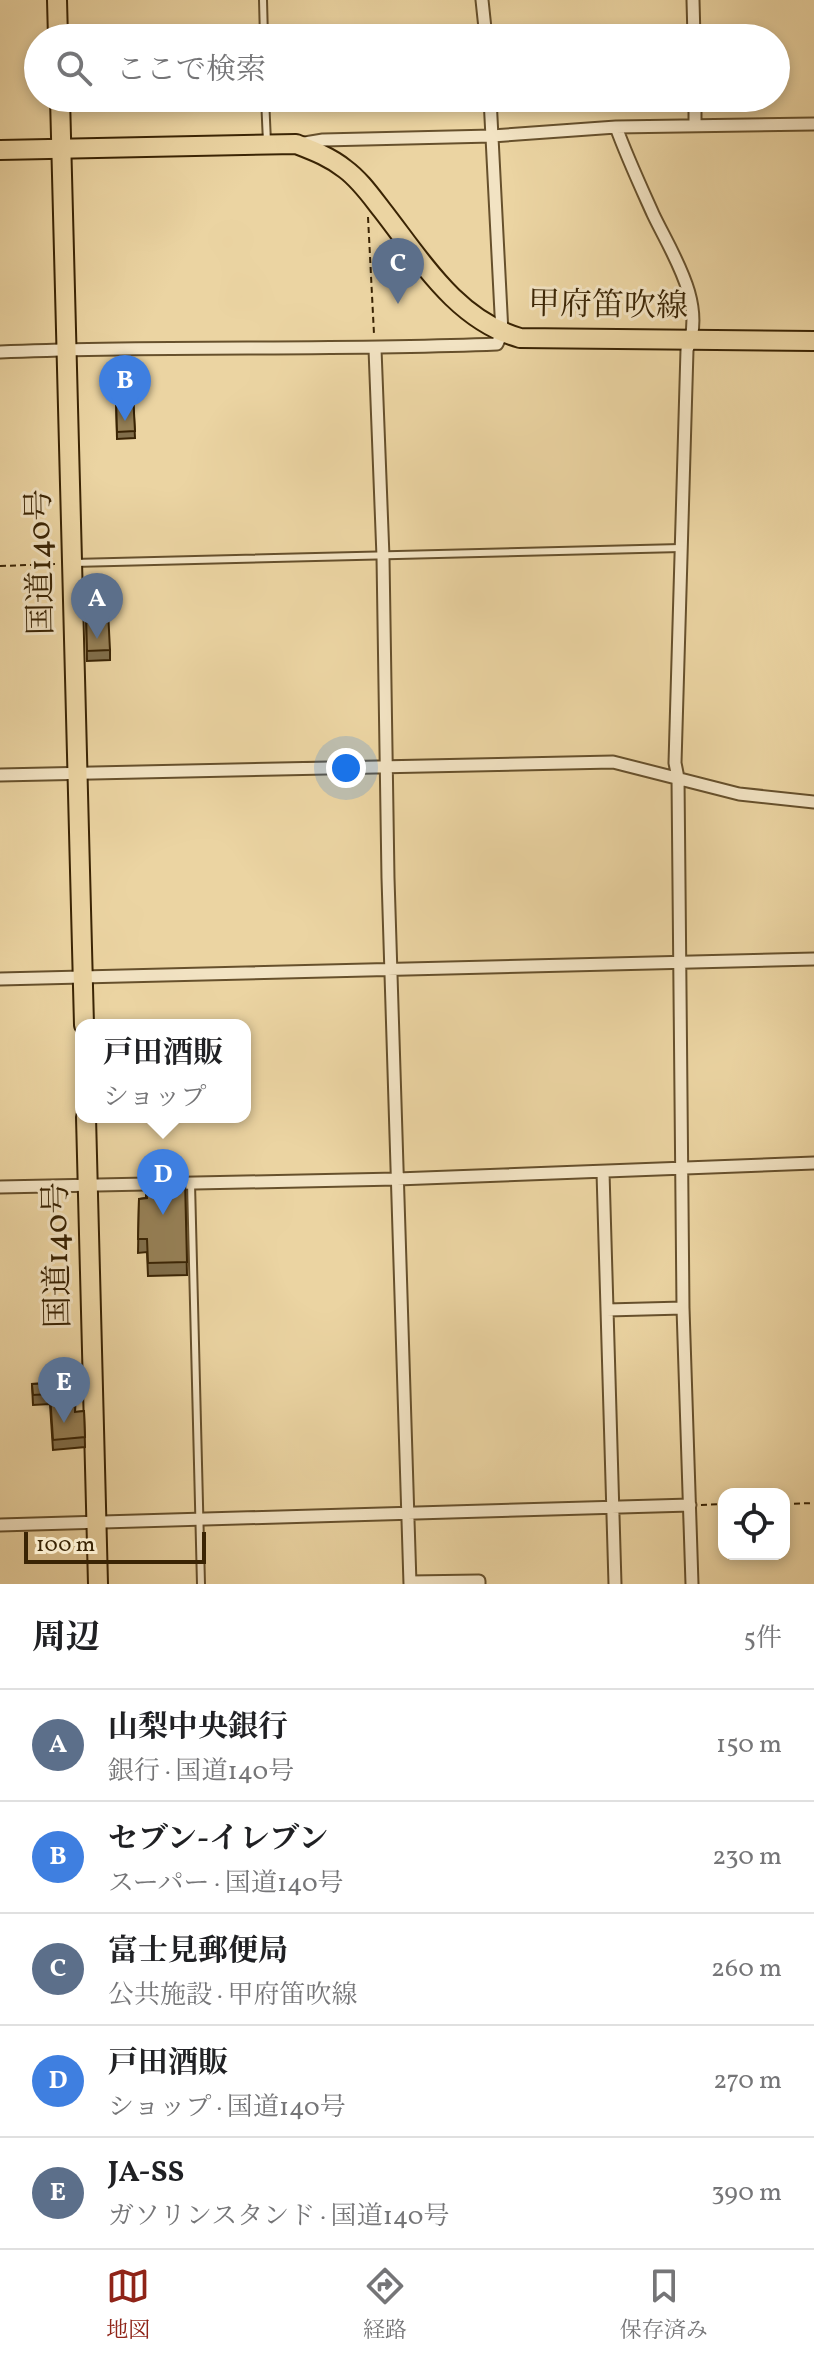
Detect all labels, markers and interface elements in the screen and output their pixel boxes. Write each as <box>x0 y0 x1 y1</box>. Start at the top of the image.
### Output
search box <box>24 24 790 112</box>
icon: search <box>52 46 96 90</box>
text: ここで検索 <box>116 50 266 92</box>
pin: C <box>372 238 424 304</box>
street label: 甲府笛吹線 <box>528 284 688 330</box>
pin: B <box>99 355 151 421</box>
street label: 国道140号 <box>19 489 65 635</box>
pin: A <box>71 573 123 639</box>
your location <box>326 748 366 788</box>
popup <box>75 1019 251 1123</box>
text: 戸田酒販 <box>103 1033 223 1075</box>
text: ショップ <box>103 1080 206 1116</box>
pin: D <box>137 1149 189 1215</box>
street label: 国道140号 <box>36 1182 82 1328</box>
pin: E <box>38 1357 90 1423</box>
map controls <box>718 1488 790 1560</box>
button: locate <box>718 1488 790 1560</box>
scale bar <box>24 1528 206 1564</box>
text: 100 m <box>36 1530 95 1561</box>
text: 周辺 <box>32 1616 100 1663</box>
text: 5件 <box>743 1621 782 1657</box>
text: 山梨中央銀行 <box>108 1707 288 1749</box>
text: A <box>49 1727 67 1763</box>
text: 150 m <box>716 1727 782 1763</box>
text: 銀行 · 国道140号 <box>108 1754 294 1790</box>
text: セブン-イレブン <box>108 1819 328 1861</box>
text: B <box>49 1839 67 1875</box>
text: 230 m <box>712 1839 782 1875</box>
text: スーパー · 国道140号 <box>108 1866 344 1902</box>
text: 富士見郵便局 <box>108 1931 288 1973</box>
text: C <box>50 1951 66 1987</box>
text: 260 m <box>711 1951 782 1987</box>
text: 公共施設 · 甲府笛吹線 <box>108 1978 358 2014</box>
text: 戸田酒販 <box>108 2043 228 2085</box>
text: D <box>48 2063 68 2099</box>
text: 270 m <box>713 2063 782 2099</box>
text: ショップ · 国道140号 <box>108 2090 346 2126</box>
text: JA-SS <box>108 2152 184 2194</box>
text: E <box>50 2175 66 2211</box>
text: 390 m <box>711 2175 782 2211</box>
text: ガソリンスタンド · 国道140号 <box>108 2199 449 2235</box>
tab: 地図 <box>106 2264 150 2347</box>
tab: 経路 <box>363 2264 407 2347</box>
tab: 保存済み <box>620 2264 708 2347</box>

